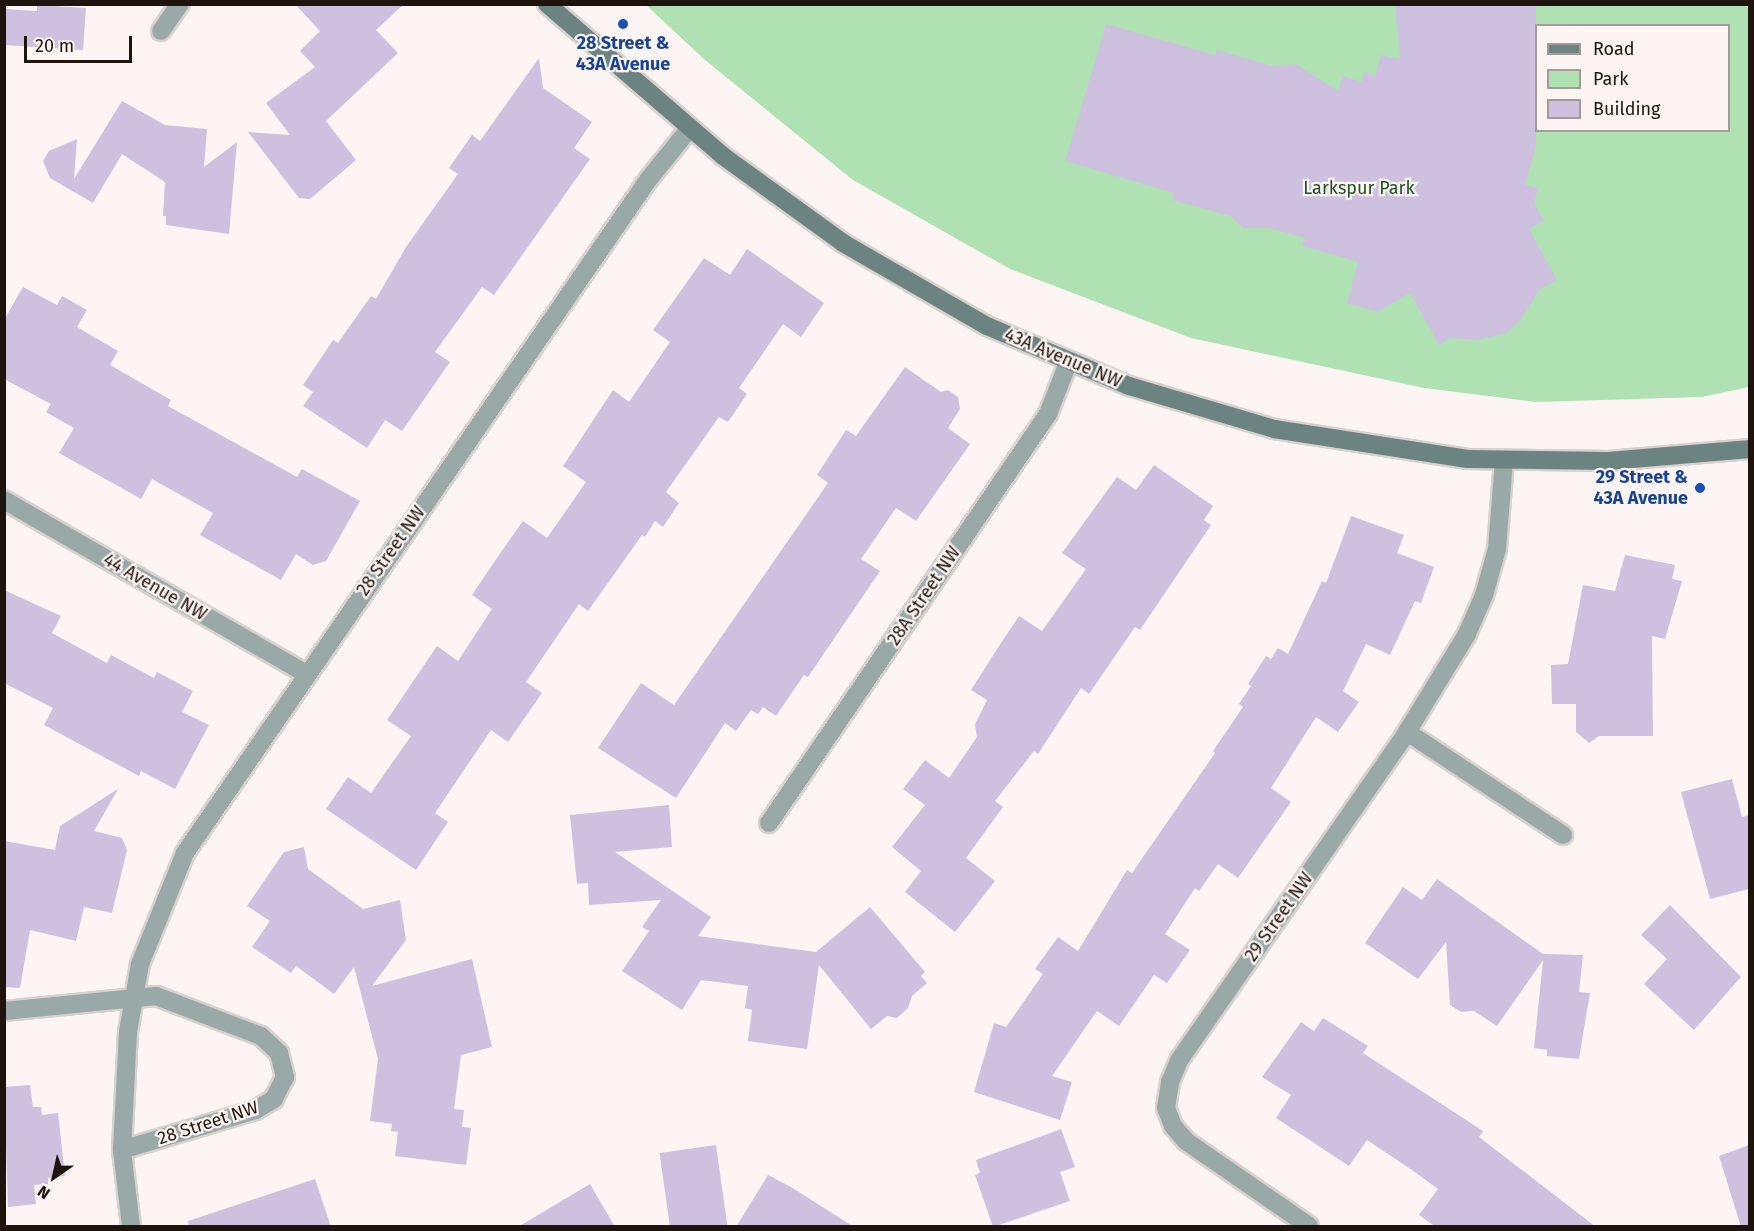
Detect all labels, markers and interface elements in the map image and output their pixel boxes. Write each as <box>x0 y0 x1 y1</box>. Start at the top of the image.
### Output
marker: 28 Street & 43A Avenue <box>616 17 630 31</box>
scale bar <box>27 24 135 62</box>
legend <box>1535 24 1730 132</box>
place label: 28 Street & 43A Avenue <box>576 33 670 76</box>
text: 20 m <box>35 35 74 57</box>
text: Road <box>1593 38 1635 60</box>
text: Park <box>1593 68 1628 90</box>
text: Building <box>1593 98 1660 120</box>
park label: Larkspur Park <box>1303 177 1415 199</box>
street label: 43A Avenue NW <box>1001 324 1125 392</box>
place label: 29 Street & 43A Avenue <box>1594 467 1688 510</box>
marker: 29 Street & 43A Avenue <box>1693 481 1707 495</box>
street label: 28 Street NW <box>352 502 430 600</box>
street label: 28A Street NW <box>883 542 965 650</box>
street label: 44 Avenue NW <box>100 549 210 625</box>
street label: 29 Street NW <box>1240 868 1318 966</box>
street label: 28 Street NW <box>155 1097 261 1149</box>
north arrow <box>24 1147 84 1207</box>
text: N <box>34 1181 53 1203</box>

